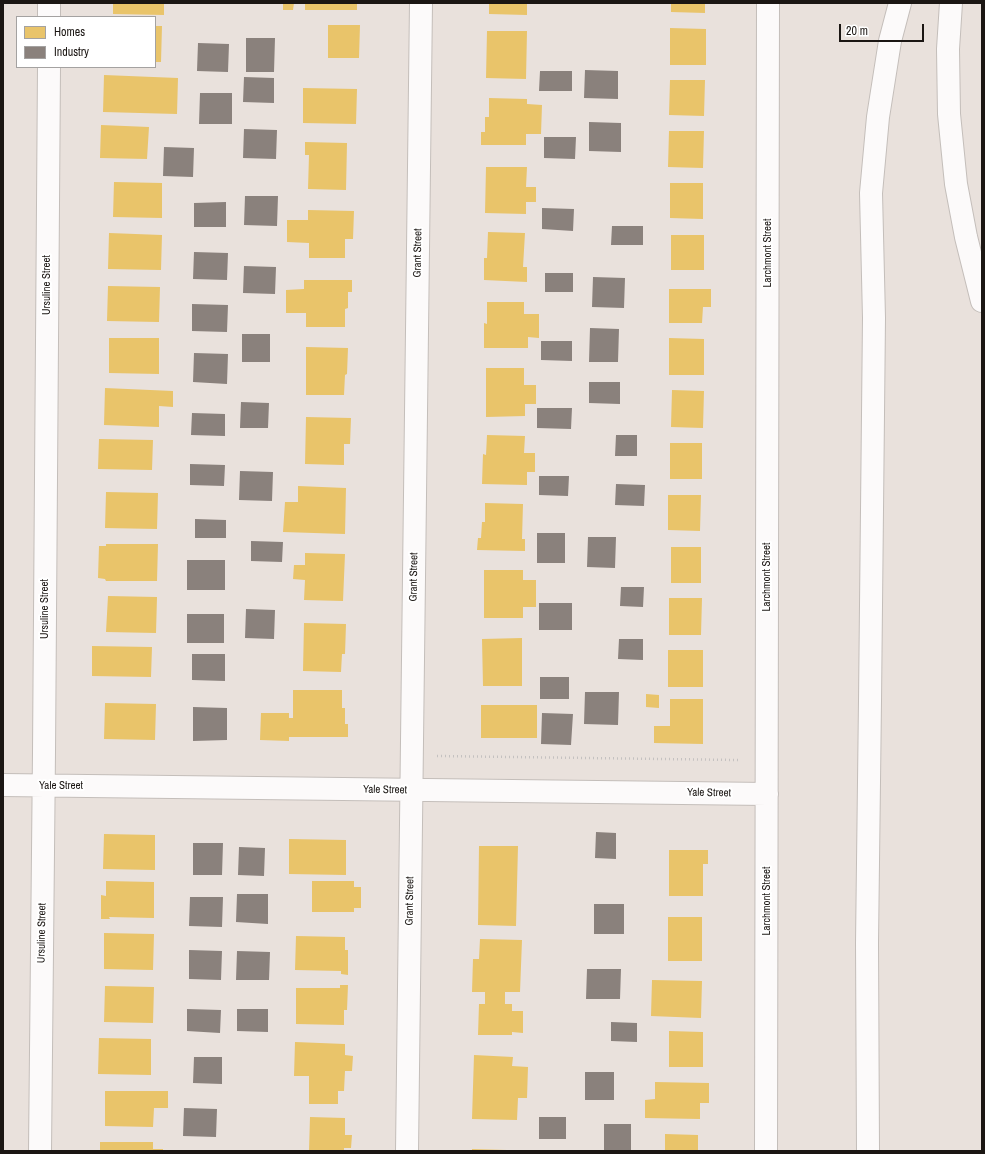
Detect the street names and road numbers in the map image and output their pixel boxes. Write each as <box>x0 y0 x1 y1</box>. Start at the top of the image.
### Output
street label: Larchmont Street <box>761 218 775 288</box>
street label: Grant Street <box>411 228 425 278</box>
street label: Ursuline Street <box>40 255 54 315</box>
street label: Larchmont Street <box>760 542 774 612</box>
street label: Grant Street <box>407 552 421 602</box>
street label: Ursuline Street <box>38 579 52 639</box>
street label: Yale Street <box>39 779 83 793</box>
street label: Yale Street <box>363 783 407 797</box>
street label: Yale Street <box>687 786 731 800</box>
street label: Larchmont Street <box>760 866 774 936</box>
street label: Grant Street <box>403 876 417 926</box>
street label: Ursuline Street <box>35 903 49 963</box>

